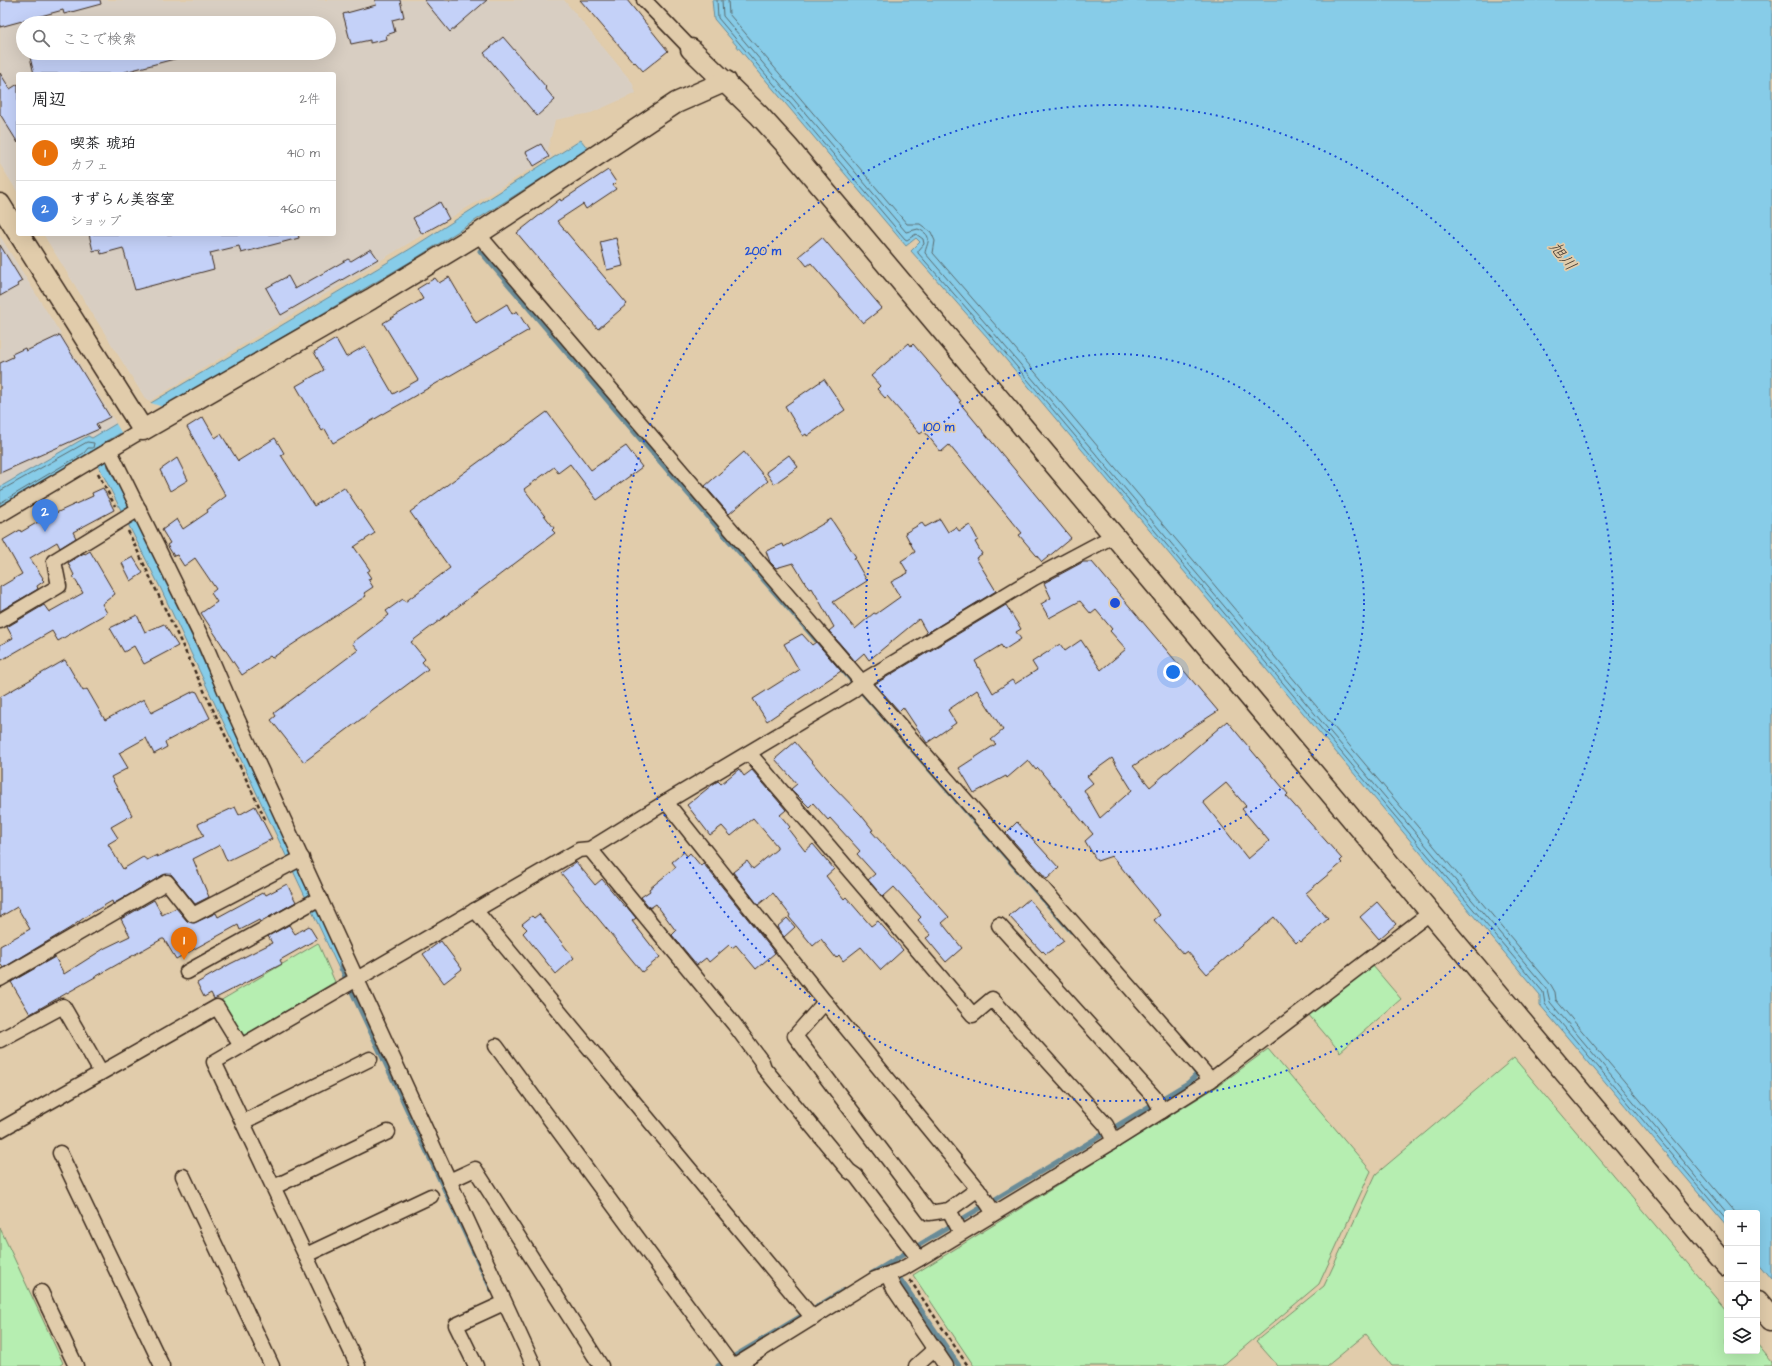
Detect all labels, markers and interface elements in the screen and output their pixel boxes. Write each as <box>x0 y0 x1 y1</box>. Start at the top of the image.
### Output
search box <box>16 16 336 60</box>
icon: search <box>30 27 52 49</box>
text: ここで検索 <box>62 29 137 50</box>
text: 周辺 <box>32 88 66 112</box>
text: 2件 <box>300 90 320 108</box>
text: 喫茶 琥珀 <box>70 133 136 154</box>
text: 1 <box>44 144 46 162</box>
text: 410 m <box>286 144 320 162</box>
text: カフェ <box>70 156 109 174</box>
text: すずらん美容室 <box>70 189 175 210</box>
text: 2 <box>41 200 49 218</box>
text: 460 m <box>279 200 320 218</box>
text: ショップ <box>70 212 121 230</box>
water label: 旭川 <box>1544 237 1582 275</box>
text: 200 m <box>744 243 782 260</box>
text: 100 m <box>924 419 955 436</box>
pin: 2 <box>32 499 58 532</box>
centre of rings <box>1108 596 1122 610</box>
your location <box>1163 662 1183 682</box>
pin: 1 <box>171 927 197 960</box>
map controls <box>1724 1210 1760 1354</box>
button: + <box>1724 1210 1760 1246</box>
button: − <box>1724 1246 1760 1282</box>
button: locate <box>1724 1282 1760 1318</box>
button: layers <box>1724 1318 1760 1354</box>

